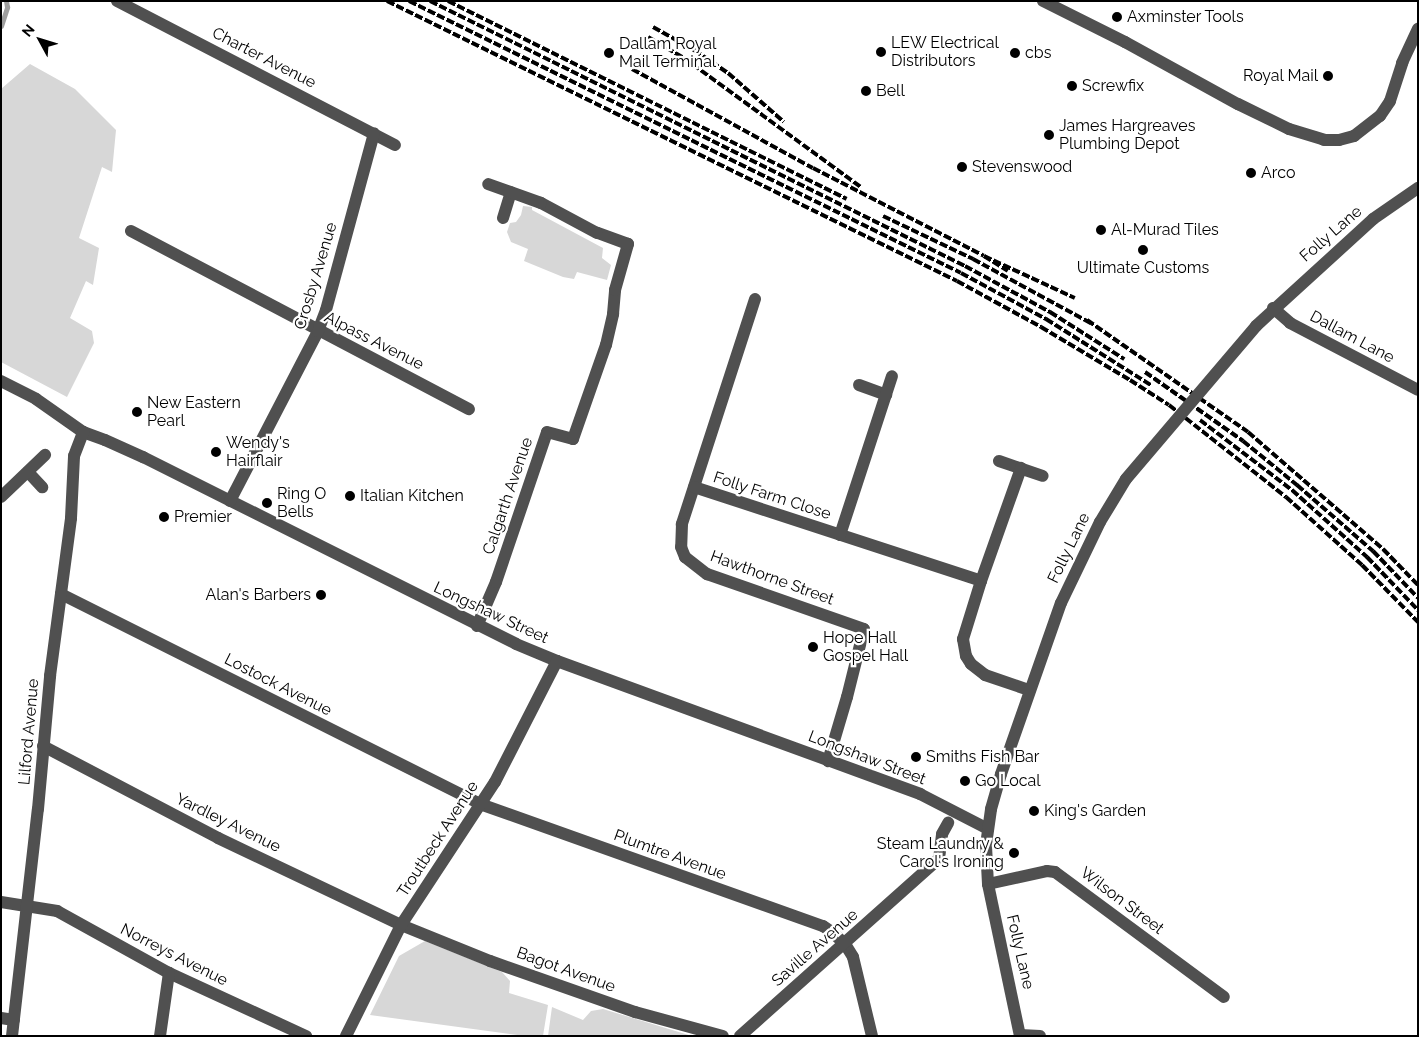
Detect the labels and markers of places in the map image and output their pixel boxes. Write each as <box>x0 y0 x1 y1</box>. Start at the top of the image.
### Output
place label: Axminster Tools <box>1127 7 1245 27</box>
marker: Axminster Tools <box>1111 11 1123 23</box>
place label: LEW Electrical Distributors <box>891 33 999 71</box>
place label: Dallam Royal Mail Terminal <box>619 34 717 72</box>
place label: cbs <box>1025 43 1051 63</box>
marker: LEW Electrical Distributors <box>875 46 887 58</box>
marker: Dallam Royal Mail Terminal <box>603 47 615 59</box>
marker: cbs <box>1009 47 1021 59</box>
place label: Royal Mail <box>1242 66 1318 86</box>
marker: Royal Mail <box>1322 70 1334 82</box>
place label: Screwfix <box>1082 76 1144 96</box>
marker: Screwfix <box>1066 80 1078 92</box>
place label: Bell <box>876 81 905 101</box>
marker: Bell <box>860 85 872 97</box>
place label: James Hargreaves Plumbing Depot <box>1059 116 1195 154</box>
marker: James Hargreaves Plumbing Depot <box>1043 129 1055 141</box>
place label: Stevenswood <box>972 157 1072 177</box>
marker: Stevenswood <box>956 161 968 173</box>
place label: Arco <box>1261 163 1295 183</box>
marker: Arco <box>1245 167 1257 179</box>
place label: Al-Murad Tiles <box>1111 220 1219 240</box>
marker: Al-Murad Tiles <box>1095 224 1107 236</box>
marker: Ultimate Customs <box>1137 244 1149 256</box>
place label: Ultimate Customs <box>1077 258 1209 278</box>
place label: New Eastern Pearl <box>147 393 241 431</box>
marker: New Eastern Pearl <box>131 406 143 418</box>
place label: Wendy's Hairflair <box>226 433 290 471</box>
marker: Wendy's Hairflair <box>210 446 222 458</box>
place label: Ring O Bells <box>277 484 326 522</box>
place label: Italian Kitchen <box>360 486 464 506</box>
marker: Italian Kitchen <box>344 490 356 502</box>
marker: Ring O Bells <box>261 497 273 509</box>
place label: Premier <box>174 507 232 527</box>
marker: Premier <box>158 511 170 523</box>
place label: Alan's Barbers <box>206 585 311 605</box>
marker: Alan's Barbers <box>315 589 327 601</box>
place label: Hope Hall Gospel Hall <box>823 628 909 666</box>
marker: Hope Hall Gospel Hall <box>807 641 819 653</box>
place label: Smiths Fish Bar <box>926 747 1039 767</box>
marker: Smiths Fish Bar <box>910 751 922 763</box>
place label: Go Local <box>975 771 1041 791</box>
marker: Go Local <box>959 775 971 787</box>
place label: King's Garden <box>1044 801 1146 821</box>
marker: King's Garden <box>1028 805 1040 817</box>
place label: Steam Laundry & Carol's Ironing <box>876 834 1004 872</box>
marker: Steam Laundry & Carol's Ironing <box>1008 847 1020 859</box>

